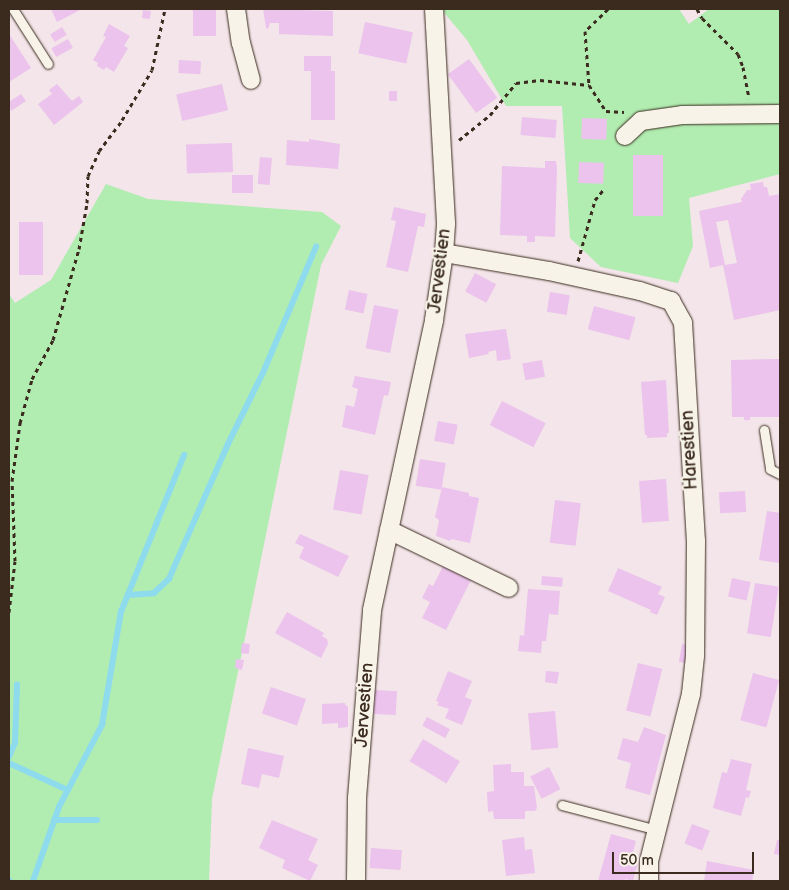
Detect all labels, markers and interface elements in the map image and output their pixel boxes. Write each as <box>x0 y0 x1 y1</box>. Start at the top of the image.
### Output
street label: Jervestien <box>424 228 456 314</box>
street label: Harestien <box>677 410 703 490</box>
street label: Jervestien <box>351 662 379 748</box>
scale bar <box>614 842 756 874</box>
text: 50 m <box>620 851 654 870</box>

